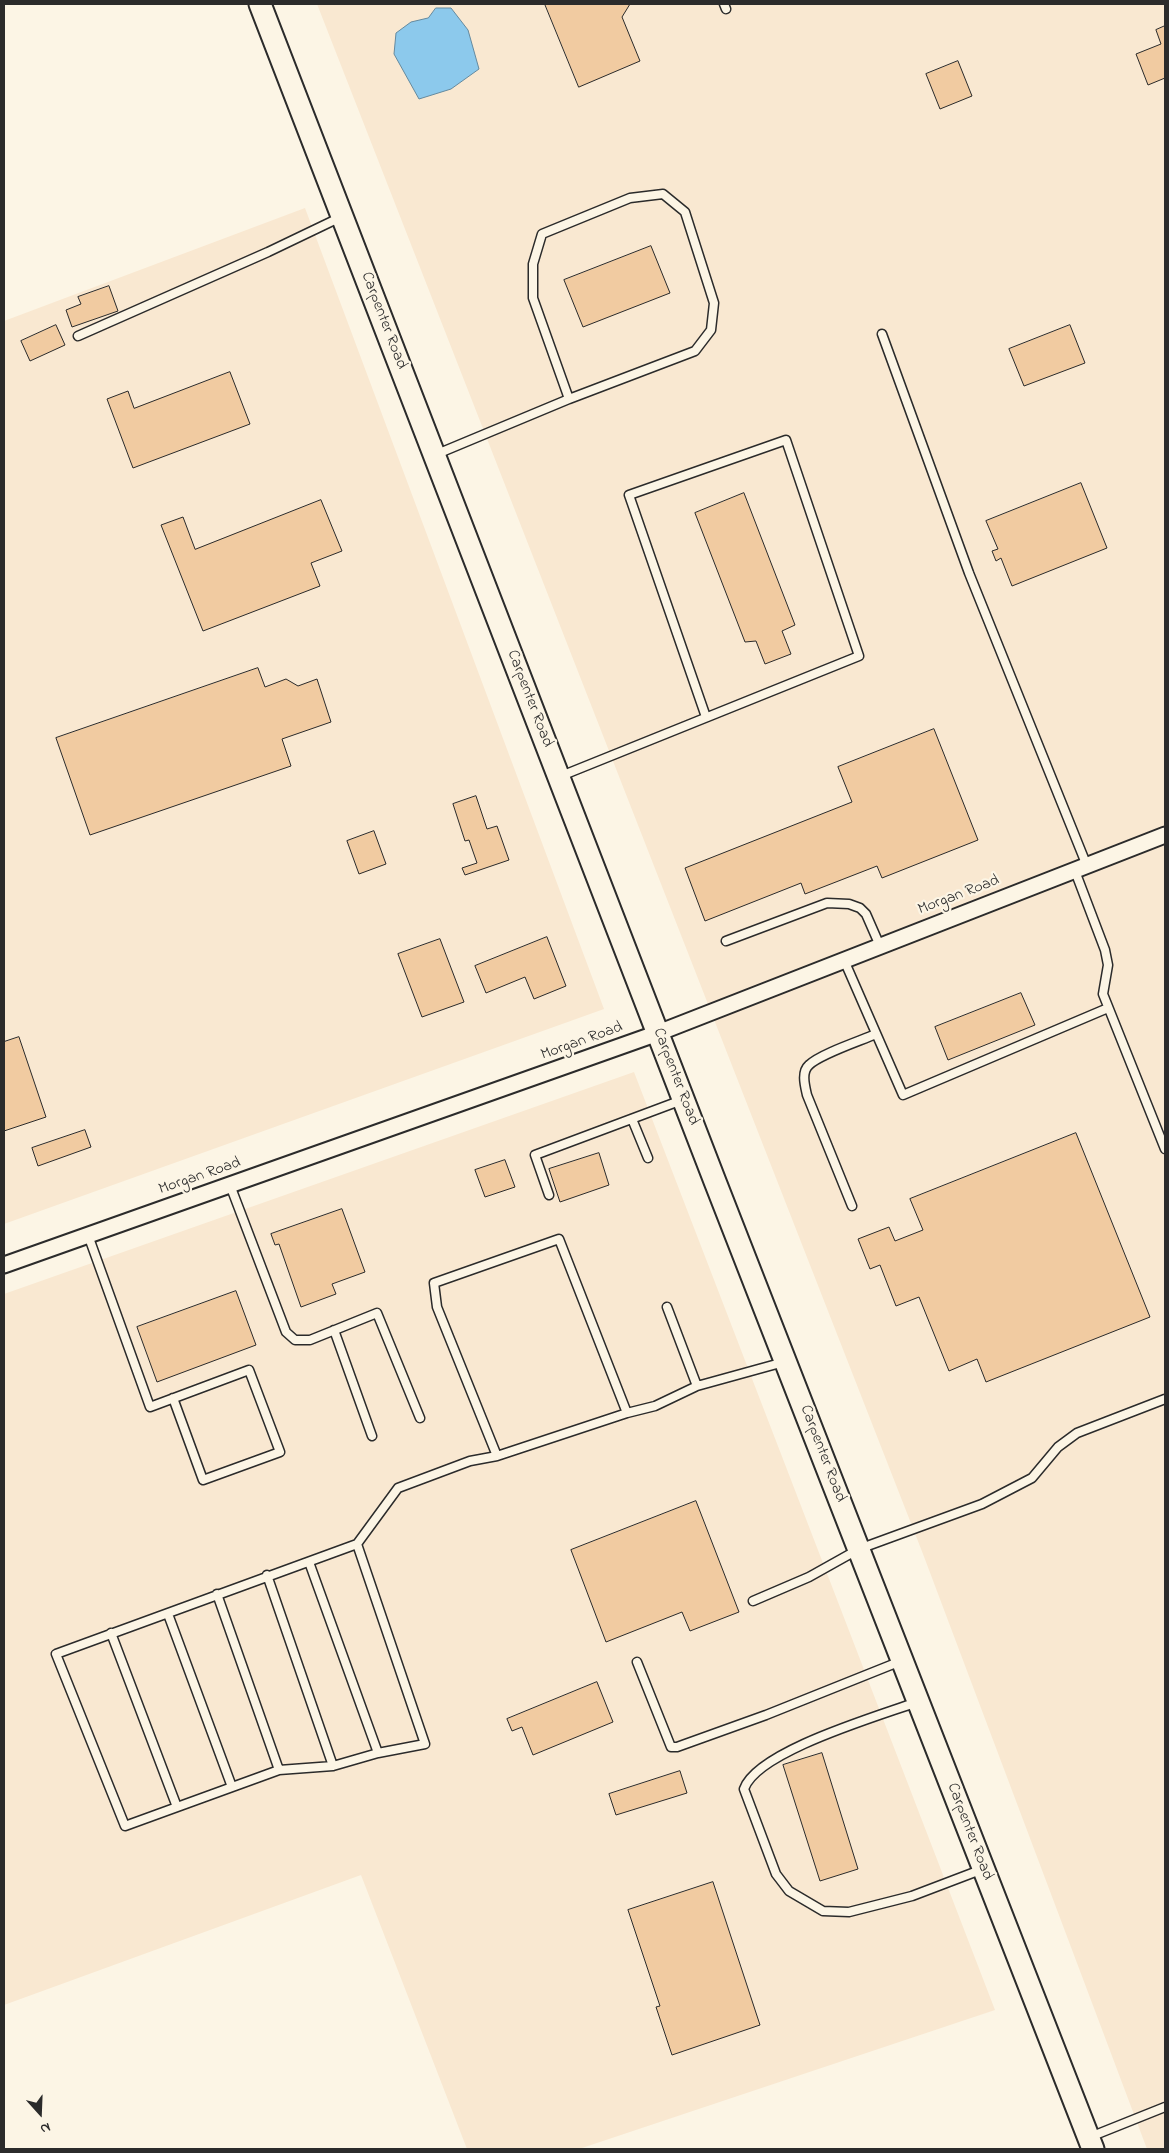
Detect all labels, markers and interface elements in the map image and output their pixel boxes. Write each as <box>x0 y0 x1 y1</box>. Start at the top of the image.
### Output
street label: Carpenter Road <box>356 270 410 372</box>
street label: Carpenter Road <box>502 648 556 750</box>
street label: Morgan Road <box>916 872 1002 920</box>
street label: Morgan Road <box>539 1018 625 1066</box>
street label: Carpenter Road <box>648 1026 702 1128</box>
street label: Morgan Road <box>156 1154 244 1200</box>
street label: Carpenter Road <box>795 1403 849 1505</box>
street label: Carpenter Road <box>942 1781 996 1883</box>
north arrow <box>15 2088 65 2138</box>
text: N <box>37 2116 53 2139</box>

